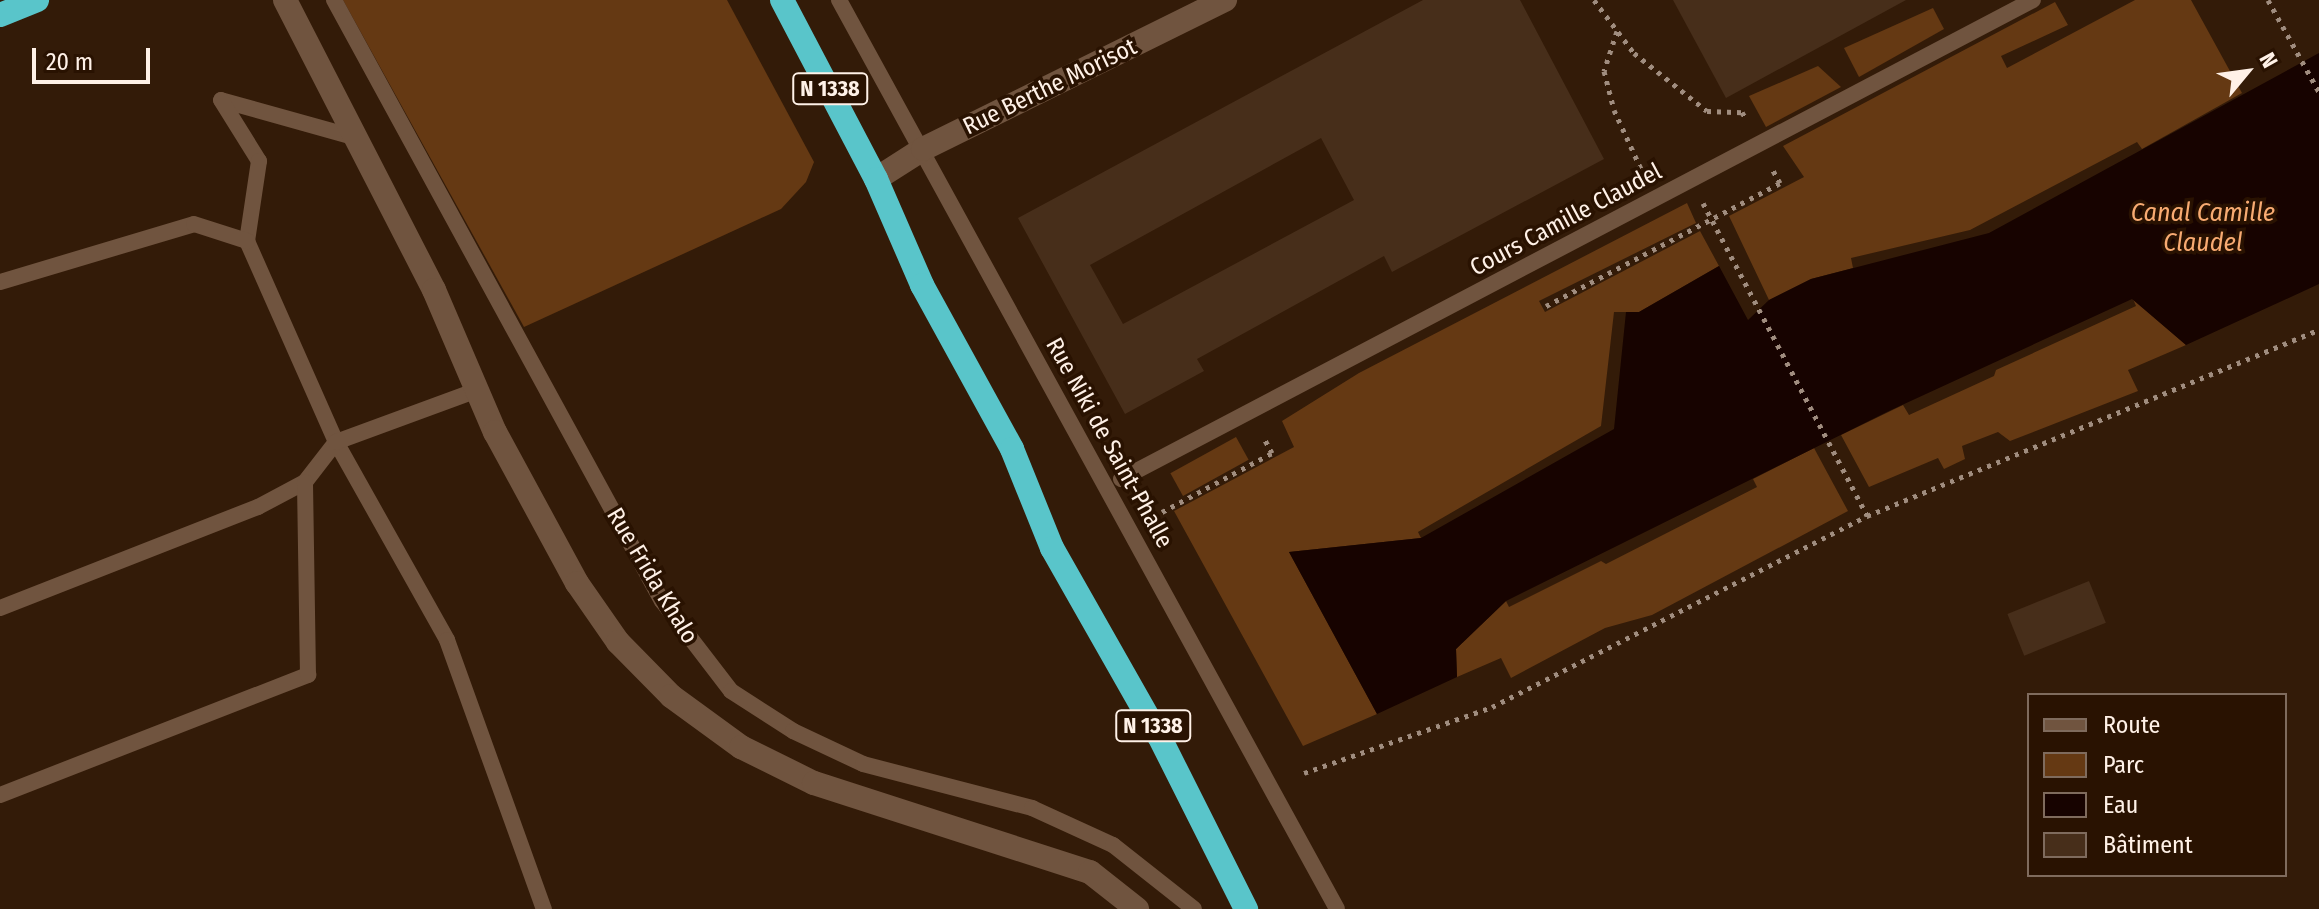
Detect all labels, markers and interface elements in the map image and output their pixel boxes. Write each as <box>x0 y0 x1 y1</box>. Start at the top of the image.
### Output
scale bar <box>36 32 154 82</box>
north arrow <box>2207 32 2287 112</box>
street label: Rue Berthe Morisot <box>959 33 1141 141</box>
text: 20 m <box>46 48 93 76</box>
text: N <box>2253 48 2283 72</box>
road number: N 1338 <box>792 71 868 107</box>
street label: Cours Camille Claudel <box>1465 157 1667 283</box>
water label: Canal Camille Claudel <box>2131 197 2275 258</box>
street label: Rue Niki de Saint-Phalle <box>1039 333 1179 553</box>
street label: Rue Frida Khalo <box>600 503 704 649</box>
legend <box>2027 693 2287 877</box>
road number: N 1338 <box>1115 708 1191 744</box>
text: Route <box>2103 711 2160 739</box>
text: Parc <box>2103 751 2144 779</box>
text: Eau <box>2103 791 2138 819</box>
text: Bâtiment <box>2103 831 2193 859</box>

